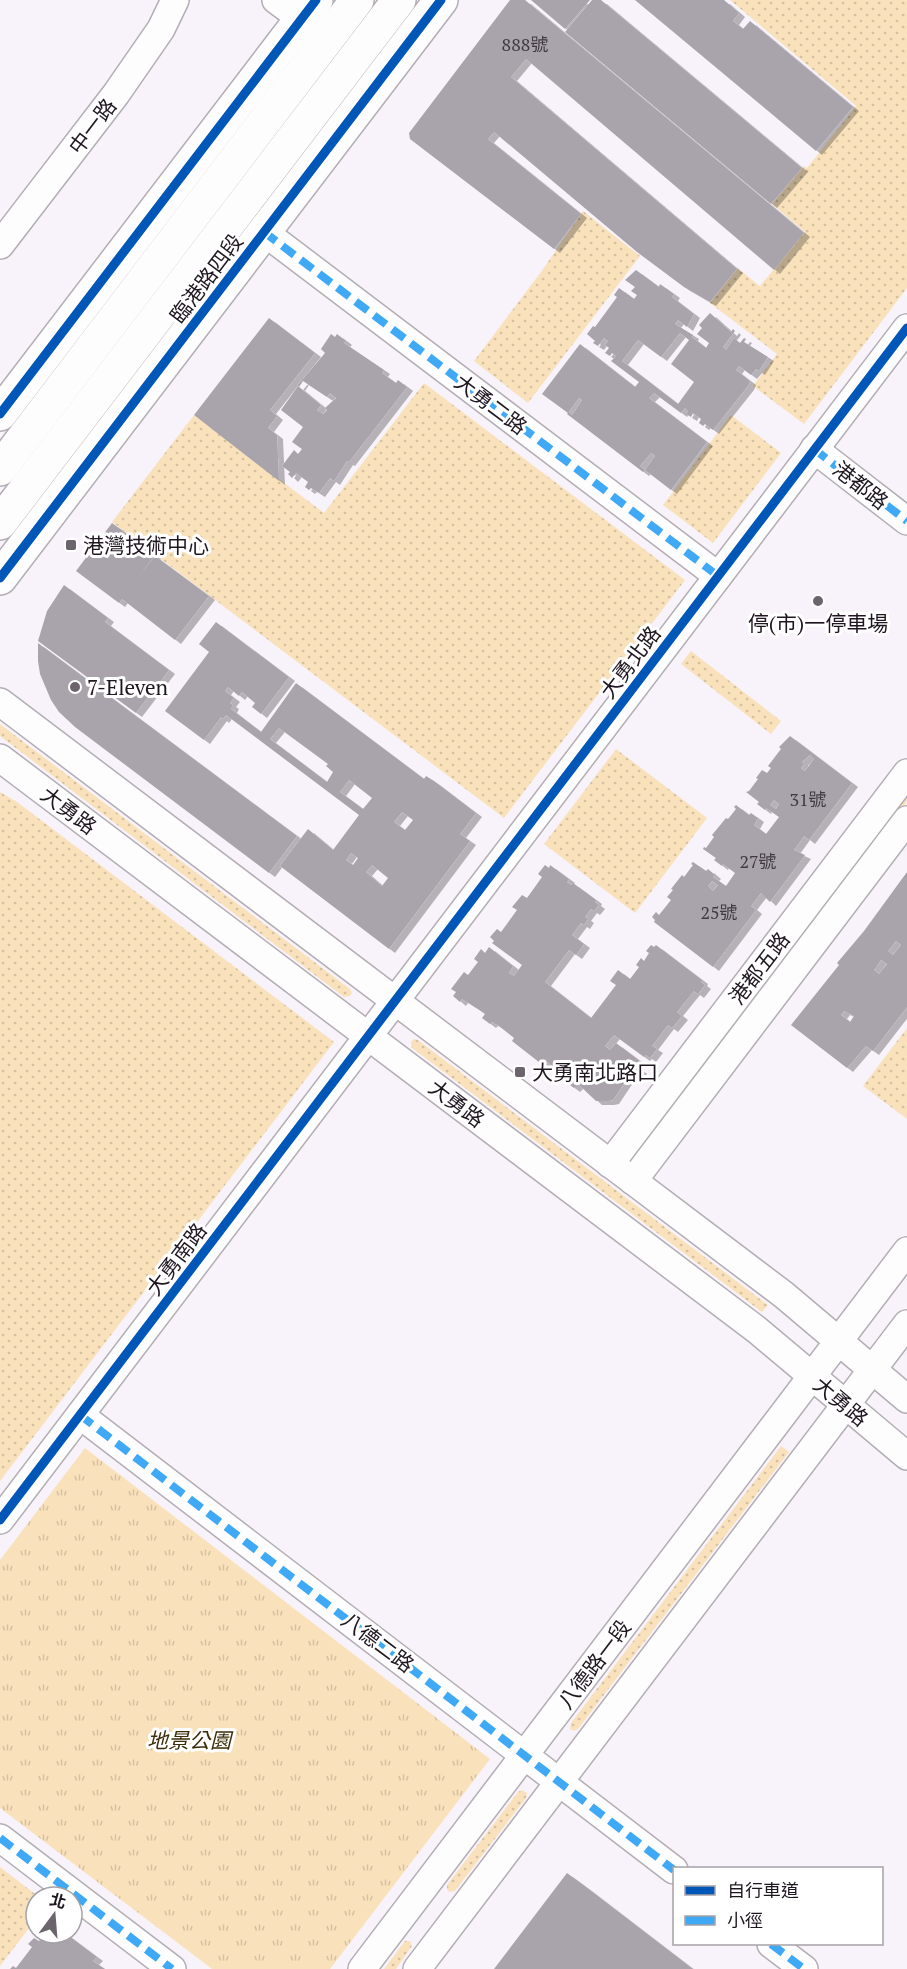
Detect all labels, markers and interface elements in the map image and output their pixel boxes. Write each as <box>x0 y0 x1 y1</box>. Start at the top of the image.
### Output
house number: 888號 <box>502 32 548 56</box>
street label: 中一路 <box>62 92 122 160</box>
street label: 臨港路四段 <box>163 228 249 328</box>
street label: 大勇二路 <box>449 368 533 440</box>
street label: 港都路 <box>828 455 894 515</box>
place label: 港灣技術中心 <box>83 531 209 559</box>
marker: 港灣技術中心 <box>64 538 78 552</box>
marker: 停(市)一停車場 <box>811 594 825 608</box>
place label: 停(市)一停車場 <box>748 609 888 637</box>
street label: 大勇北路 <box>594 620 666 704</box>
place label: 7-Eleven <box>87 673 169 701</box>
marker: 7-Eleven <box>68 680 82 694</box>
street label: 大勇路 <box>35 780 103 840</box>
house number: 31號 <box>789 787 827 811</box>
house number: 27號 <box>739 849 777 873</box>
house number: 25號 <box>700 900 738 924</box>
street label: 港都五路 <box>723 926 795 1010</box>
place label: 大勇南北路口 <box>532 1058 658 1086</box>
marker: 大勇南北路口 <box>513 1065 527 1079</box>
street label: 大勇路 <box>423 1073 491 1133</box>
street label: 大勇南路 <box>140 1217 212 1301</box>
street label: 大勇路 <box>808 1370 874 1432</box>
street label: 八德二路 <box>336 1606 420 1678</box>
street label: 八德路一段 <box>551 1614 637 1714</box>
park label: 地景公園 <box>147 1726 234 1754</box>
legend <box>673 1867 883 1945</box>
text: 自行車道 <box>727 1878 799 1902</box>
north arrow <box>24 1885 84 1945</box>
text: 北 <box>47 1888 69 1913</box>
text: 小徑 <box>727 1908 763 1932</box>

